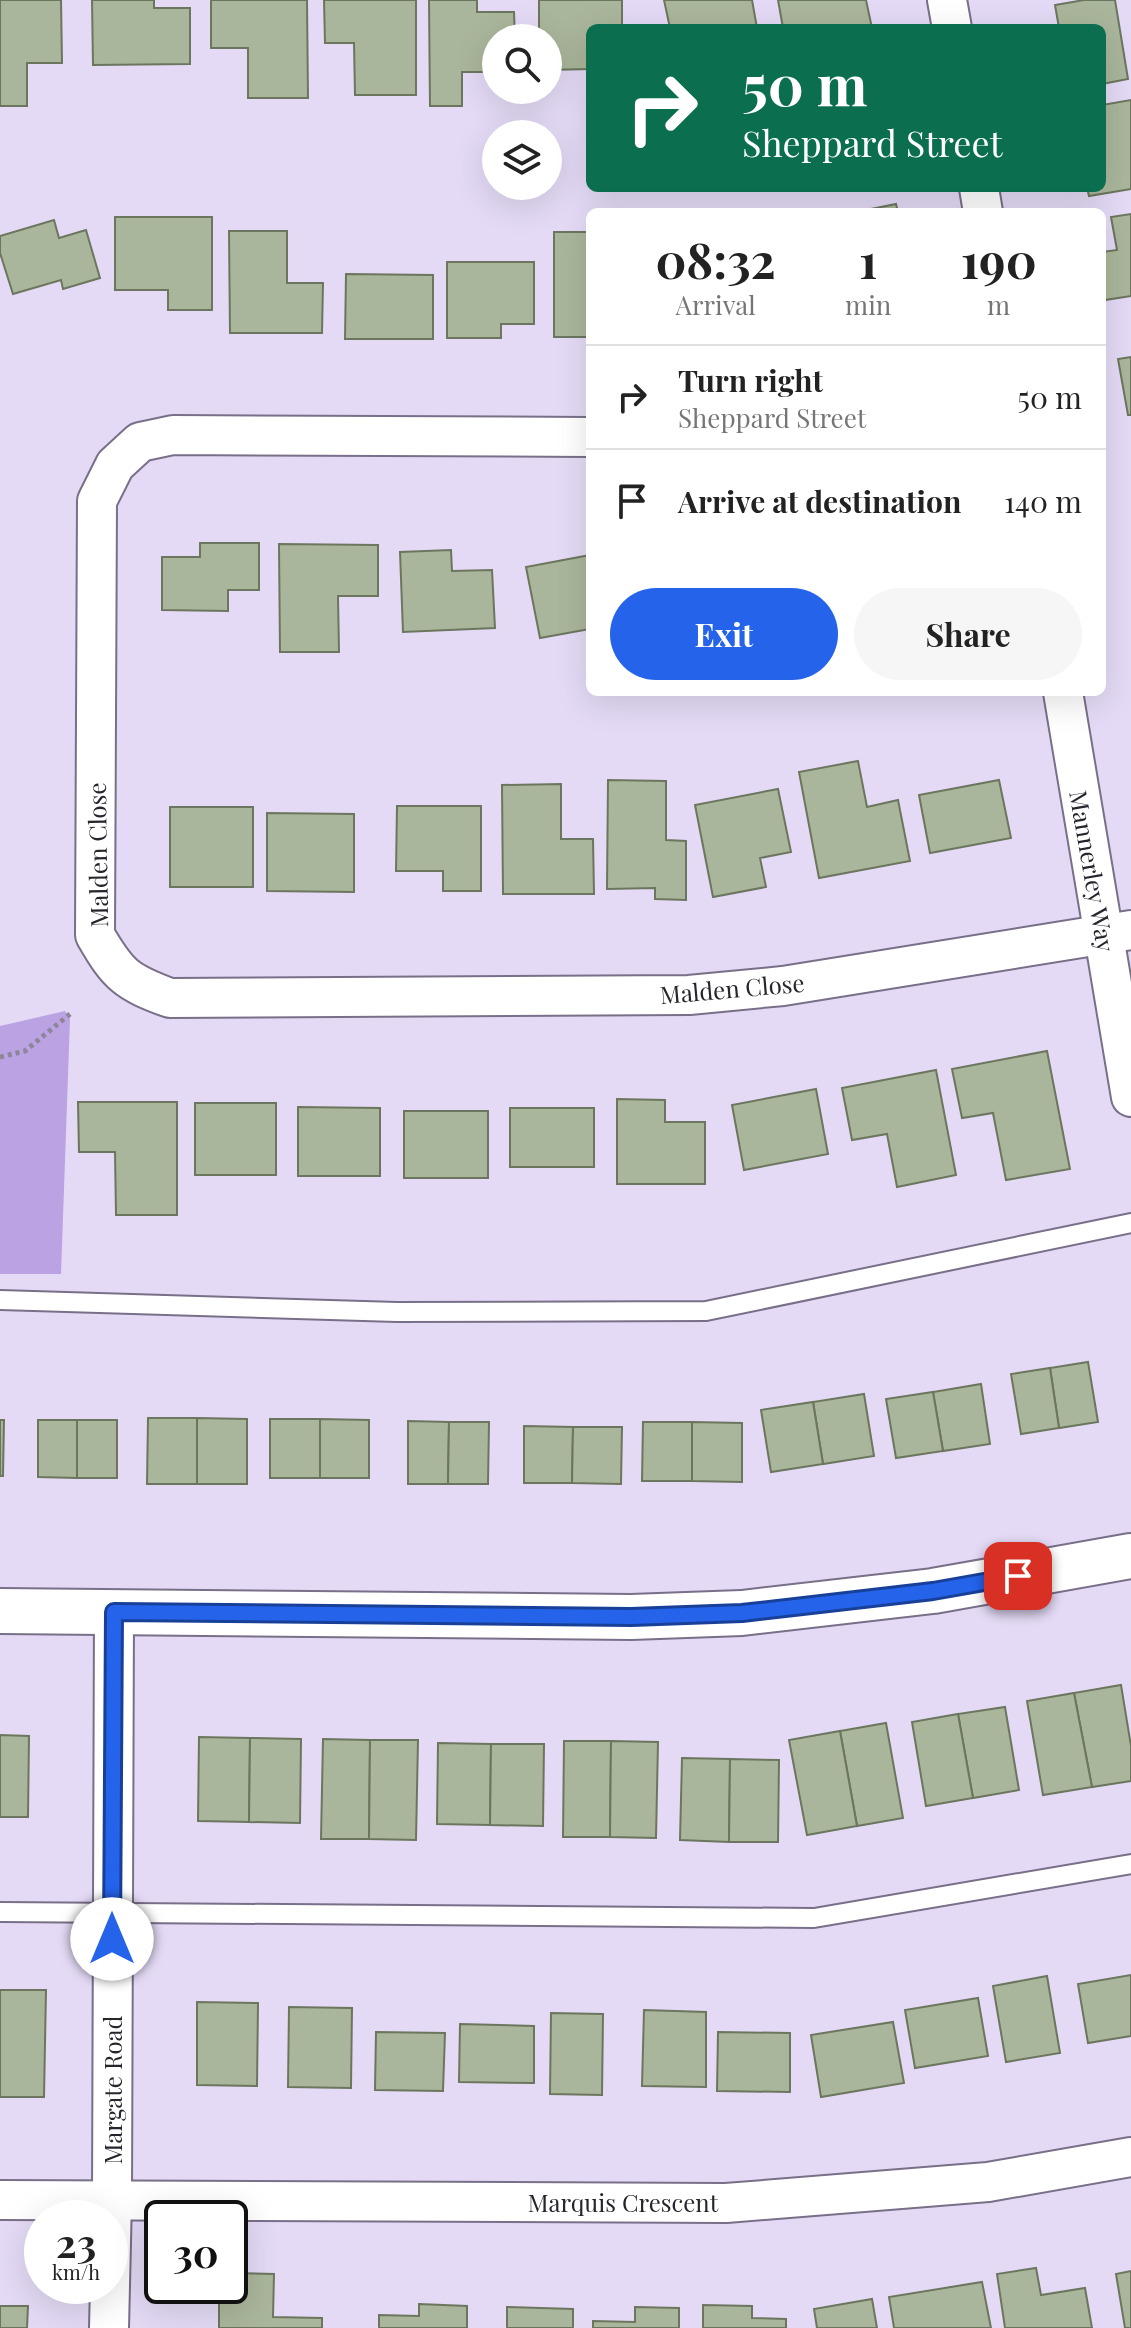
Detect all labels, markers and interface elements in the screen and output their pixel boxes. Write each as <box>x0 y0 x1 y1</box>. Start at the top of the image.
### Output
map controls <box>482 24 562 200</box>
button: search <box>482 24 562 104</box>
text: 50 m <box>742 46 868 121</box>
icon: right <box>610 56 714 160</box>
text: Sheppard Street <box>742 118 1002 166</box>
button: layers <box>482 120 562 200</box>
text: 08:32 <box>655 227 776 291</box>
text: 1 <box>859 227 877 291</box>
text: 190 <box>961 227 1037 291</box>
text: Arrival <box>676 287 756 322</box>
text: min <box>845 287 891 322</box>
text: m <box>987 287 1010 322</box>
text: Turn right <box>678 360 823 400</box>
icon: right <box>610 375 654 419</box>
text: 50 m <box>1017 377 1082 417</box>
text: Sheppard Street <box>678 400 866 435</box>
icon: arrive <box>610 479 654 523</box>
text: Arrive at destination <box>678 481 961 521</box>
text: 140 m <box>1004 481 1082 521</box>
button: Exit <box>610 588 838 680</box>
button: Share <box>854 588 1082 680</box>
street label: Malden Close <box>80 782 114 928</box>
street label: Mannerley Way <box>1063 788 1123 954</box>
street label: Malden Close <box>658 966 806 1010</box>
pin <box>984 1542 1052 1610</box>
icon: arrive <box>996 1554 1040 1598</box>
position arrow <box>70 1897 154 1981</box>
street label: Margate Road <box>96 2015 128 2165</box>
street label: Marquis Crescent <box>528 2186 719 2218</box>
speed limit sign: 30 <box>144 2200 248 2304</box>
text: 23 <box>56 2215 96 2268</box>
text: km/h <box>52 2258 100 2285</box>

